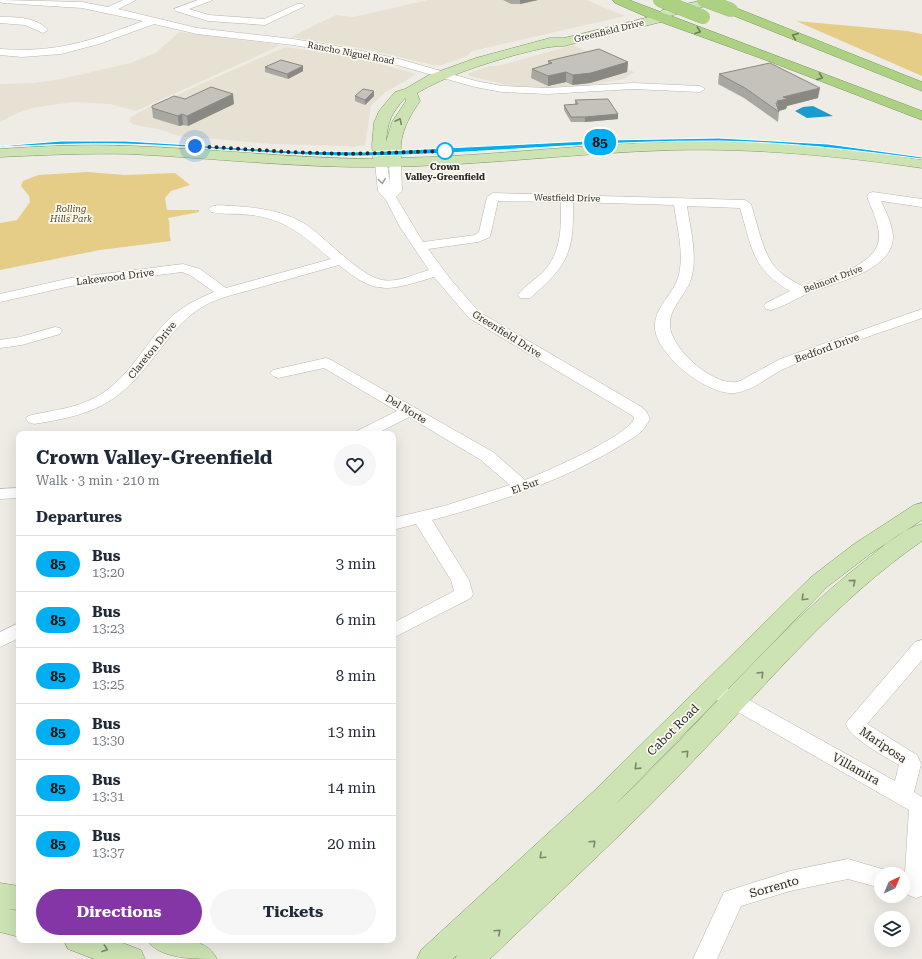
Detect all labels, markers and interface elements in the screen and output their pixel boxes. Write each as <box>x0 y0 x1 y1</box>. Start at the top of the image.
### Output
street label: Greenfield Drive <box>573 17 645 45</box>
one-way arrow <box>694 26 701 35</box>
one-way arrow <box>791 33 799 41</box>
street label: Rancho Niguel Road <box>307 40 396 66</box>
one-way arrow <box>816 72 823 80</box>
one-way arrow <box>394 117 402 125</box>
line badge: 85 <box>582 129 618 155</box>
text: 85 <box>592 134 608 150</box>
your location <box>185 136 205 156</box>
marker: Crown Valley-Greenfield <box>436 142 454 160</box>
place label: Crown Valley-Greenfield <box>405 162 485 182</box>
one-way arrow <box>377 178 386 184</box>
street label: Westfield Drive <box>534 192 600 204</box>
park label: Rolling Hills Park <box>49 204 92 224</box>
street label: Belmont Drive <box>802 263 864 295</box>
street label: Lakewood Drive <box>75 267 155 287</box>
street label: Greenfield Drive <box>470 308 544 360</box>
street label: Clareton Drive <box>126 319 179 381</box>
street label: Bedford Drive <box>793 331 861 365</box>
street label: Del Norte <box>383 392 429 426</box>
button: heart <box>334 444 376 486</box>
text: Crown Valley-Greenfield <box>36 446 273 469</box>
text: Walk · 3 min · 210 m <box>36 473 160 488</box>
street label: El Sur <box>510 476 540 496</box>
text: Departures <box>36 508 122 526</box>
text: Bus <box>92 547 120 565</box>
text: 3 min <box>336 555 376 573</box>
text: 85 <box>50 556 66 572</box>
text: 13:20 <box>92 565 124 580</box>
one-way arrow <box>849 580 856 587</box>
one-way arrow <box>801 593 809 601</box>
text: Bus <box>92 603 120 621</box>
text: 6 min <box>336 611 376 629</box>
text: 85 <box>50 612 66 628</box>
text: 13:23 <box>92 621 124 636</box>
text: Bus <box>92 659 120 677</box>
text: 8 min <box>336 667 376 685</box>
text: 85 <box>50 668 66 684</box>
one-way arrow <box>756 671 763 678</box>
text: 13:25 <box>92 677 124 692</box>
street label: Cabot Road <box>644 701 702 759</box>
text: Bus <box>92 715 120 733</box>
text: 13 min <box>327 723 376 741</box>
text: 85 <box>50 724 66 740</box>
street label: Mariposa <box>857 724 910 766</box>
text: 13:30 <box>92 733 124 748</box>
one-way arrow <box>681 750 689 758</box>
street label: Villamira <box>830 750 883 788</box>
one-way arrow <box>634 762 642 770</box>
text: Bus <box>92 771 120 789</box>
text: 14 min <box>327 779 376 797</box>
text: 85 <box>50 780 66 796</box>
text: 13:31 <box>92 789 124 804</box>
text: Bus <box>92 827 120 845</box>
text: 20 min <box>327 835 376 853</box>
text: 85 <box>50 836 66 852</box>
one-way arrow <box>588 841 595 848</box>
text: 13:37 <box>92 845 124 860</box>
one-way arrow <box>539 851 547 859</box>
north arrow <box>874 867 910 903</box>
map controls <box>874 867 910 947</box>
street label: Sorrento <box>748 873 800 901</box>
button: Directions <box>36 889 202 935</box>
button: Tickets <box>210 889 376 935</box>
button: layers <box>874 911 910 947</box>
one-way arrow <box>493 929 501 937</box>
one-way arrow <box>101 945 108 953</box>

